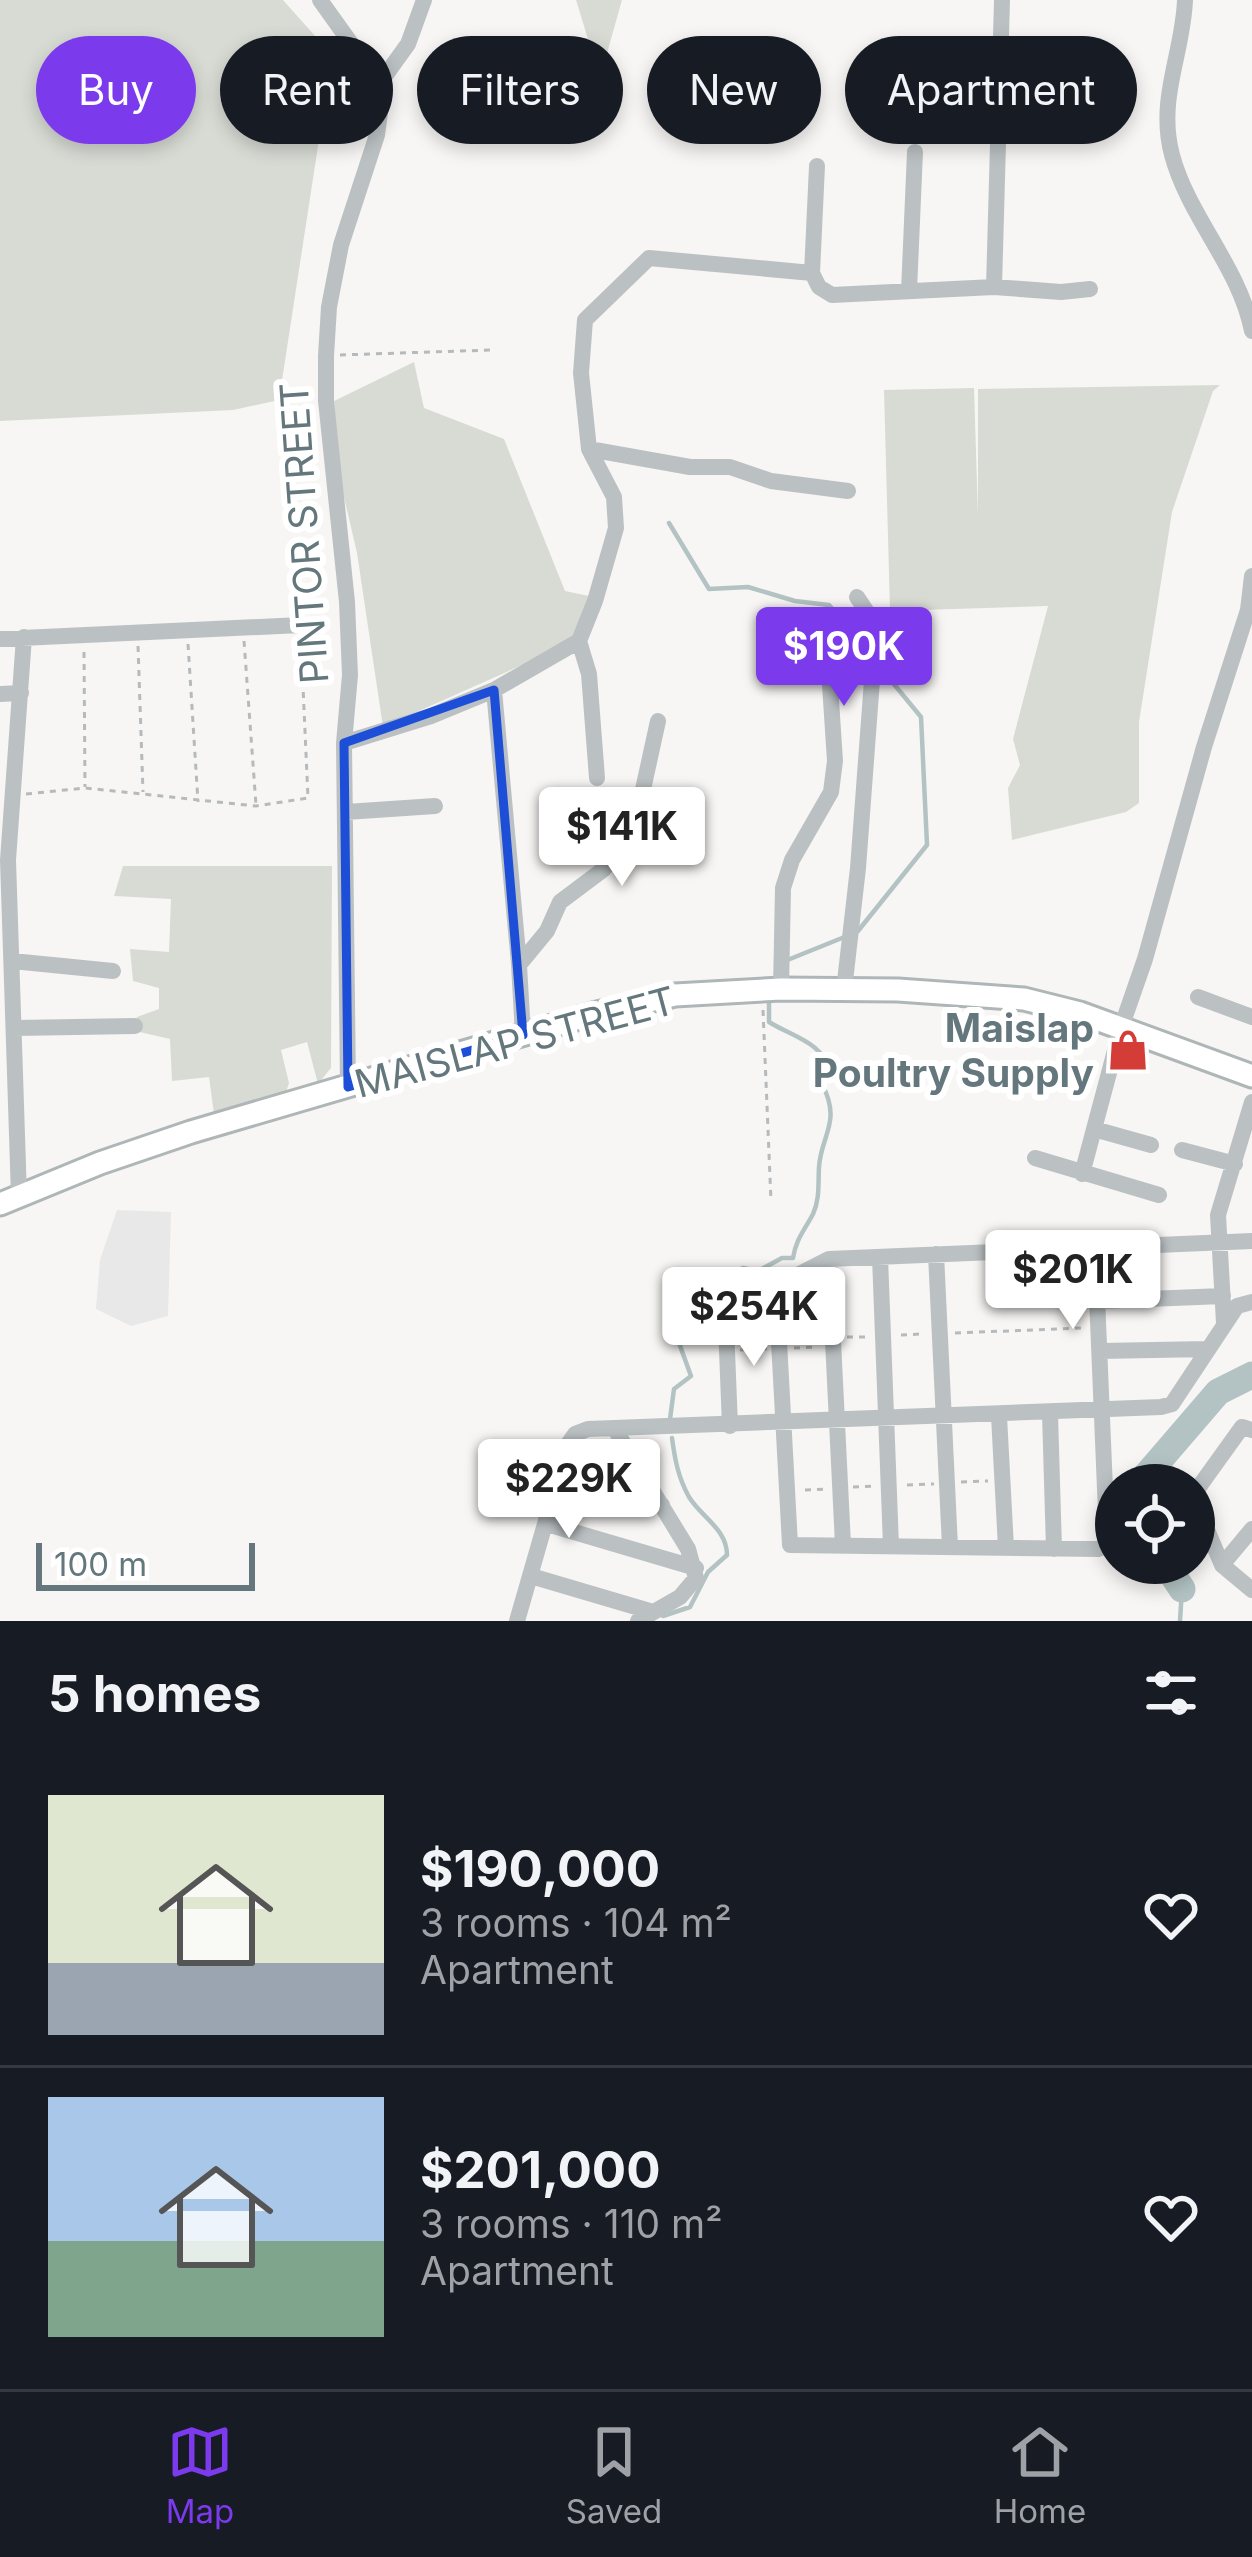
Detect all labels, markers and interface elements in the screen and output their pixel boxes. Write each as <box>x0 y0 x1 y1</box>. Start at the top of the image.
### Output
chip: Buy <box>36 36 196 144</box>
chip: Rent <box>220 36 393 144</box>
chip: Filters <box>417 36 623 144</box>
chip: New <box>647 36 821 144</box>
chip: Apartment <box>845 36 1137 144</box>
street label: PINTOR STREET <box>270 381 337 685</box>
pin: $190K <box>760 607 928 709</box>
text: $190K <box>783 622 905 669</box>
pin: $141K <box>538 787 706 889</box>
text: $141K <box>566 802 678 849</box>
street label: MAISLAP STREET <box>349 976 680 1107</box>
place label: Maislap Poultry Supply <box>813 1004 1094 1096</box>
shop icon: Maislap Poultry Supply <box>1105 1027 1151 1073</box>
pin: $201K <box>989 1230 1157 1332</box>
text: $201K <box>1012 1245 1134 1292</box>
pin: $254K <box>670 1267 838 1369</box>
text: $254K <box>689 1282 819 1329</box>
pin: $229K <box>485 1439 653 1541</box>
text: $229K <box>505 1454 633 1501</box>
map controls <box>1095 1464 1215 1584</box>
button: locate <box>1095 1464 1215 1584</box>
scale bar <box>36 1537 255 1590</box>
text: 100 m <box>54 1544 147 1584</box>
icon: filters <box>1138 1660 1204 1726</box>
text: 5 homes <box>48 1663 261 1724</box>
text: $190,000 <box>420 1838 660 1899</box>
icon: home <box>144 1843 288 1987</box>
icon: heart <box>1138 1882 1204 1948</box>
text: 3 rooms · 104 m² <box>420 1899 732 1946</box>
text: Apartment <box>420 1946 614 1993</box>
text: $201,000 <box>420 2139 661 2200</box>
icon: home <box>144 2145 288 2289</box>
icon: heart <box>1138 2184 1204 2250</box>
text: 3 rooms · 110 m² <box>420 2200 722 2247</box>
text: Apartment <box>420 2247 614 2294</box>
tab: Map <box>166 2419 234 2531</box>
tab: Saved <box>566 2419 662 2531</box>
tab: Home <box>994 2419 1086 2531</box>

